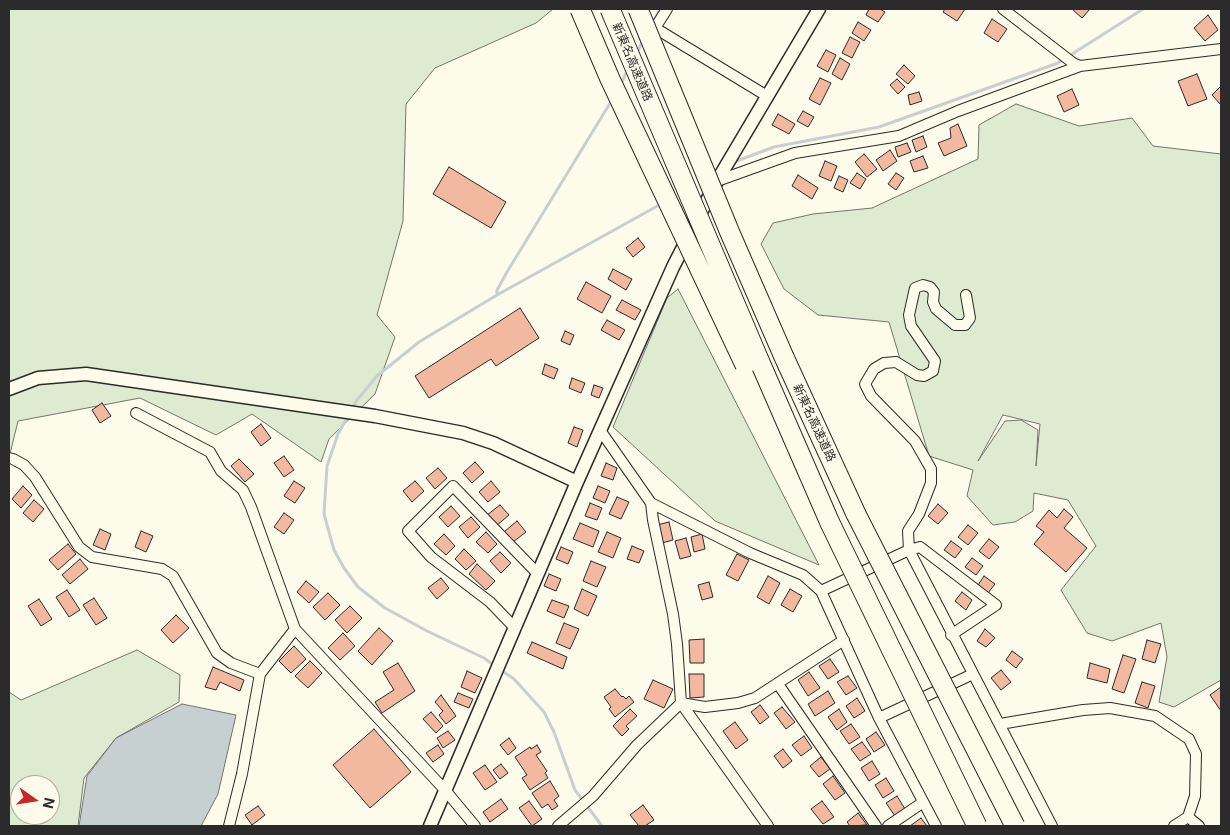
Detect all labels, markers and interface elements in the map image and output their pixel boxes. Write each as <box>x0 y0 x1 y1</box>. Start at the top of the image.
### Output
street label: 新東名高速道路 <box>609 21 655 103</box>
street label: 新東名高速道路 <box>790 382 838 464</box>
north arrow <box>10 775 60 825</box>
text: N <box>40 796 59 810</box>

